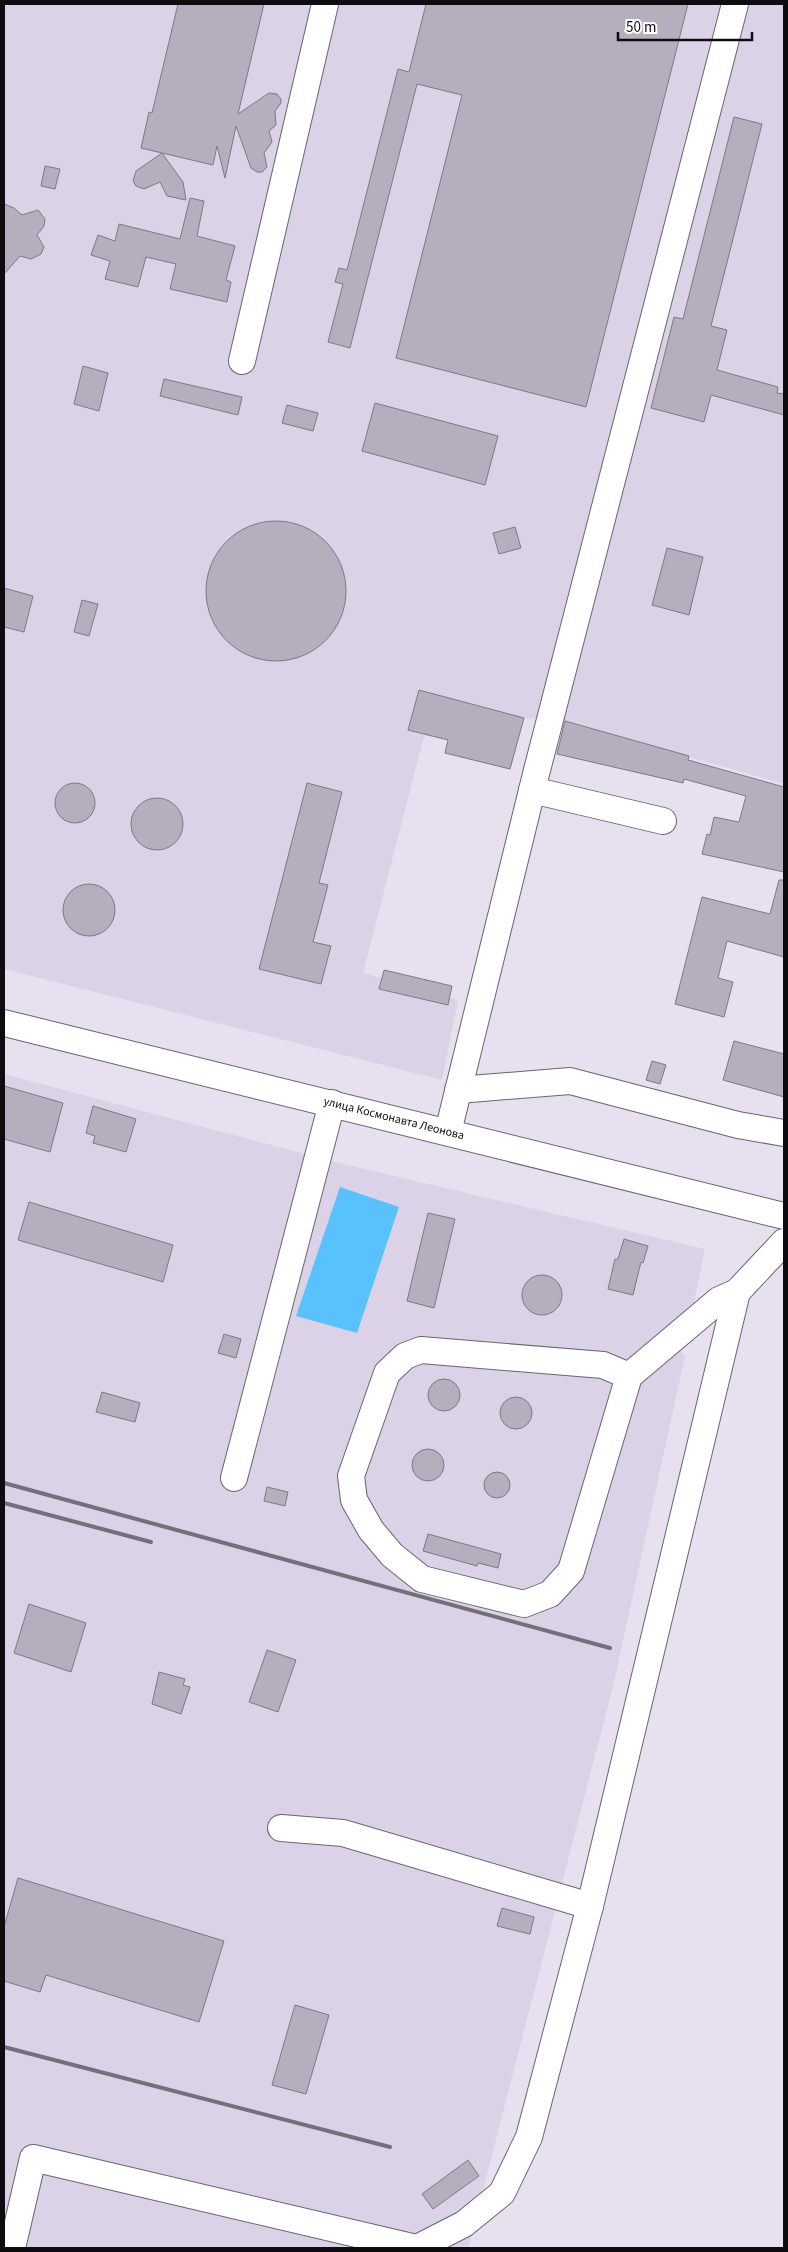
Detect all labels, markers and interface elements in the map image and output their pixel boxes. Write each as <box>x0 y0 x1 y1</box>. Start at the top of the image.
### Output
scale bar <box>618 10 752 42</box>
text: 50 m <box>626 17 656 38</box>
street label: улица Космонавта Леонова <box>322 1093 466 1144</box>

